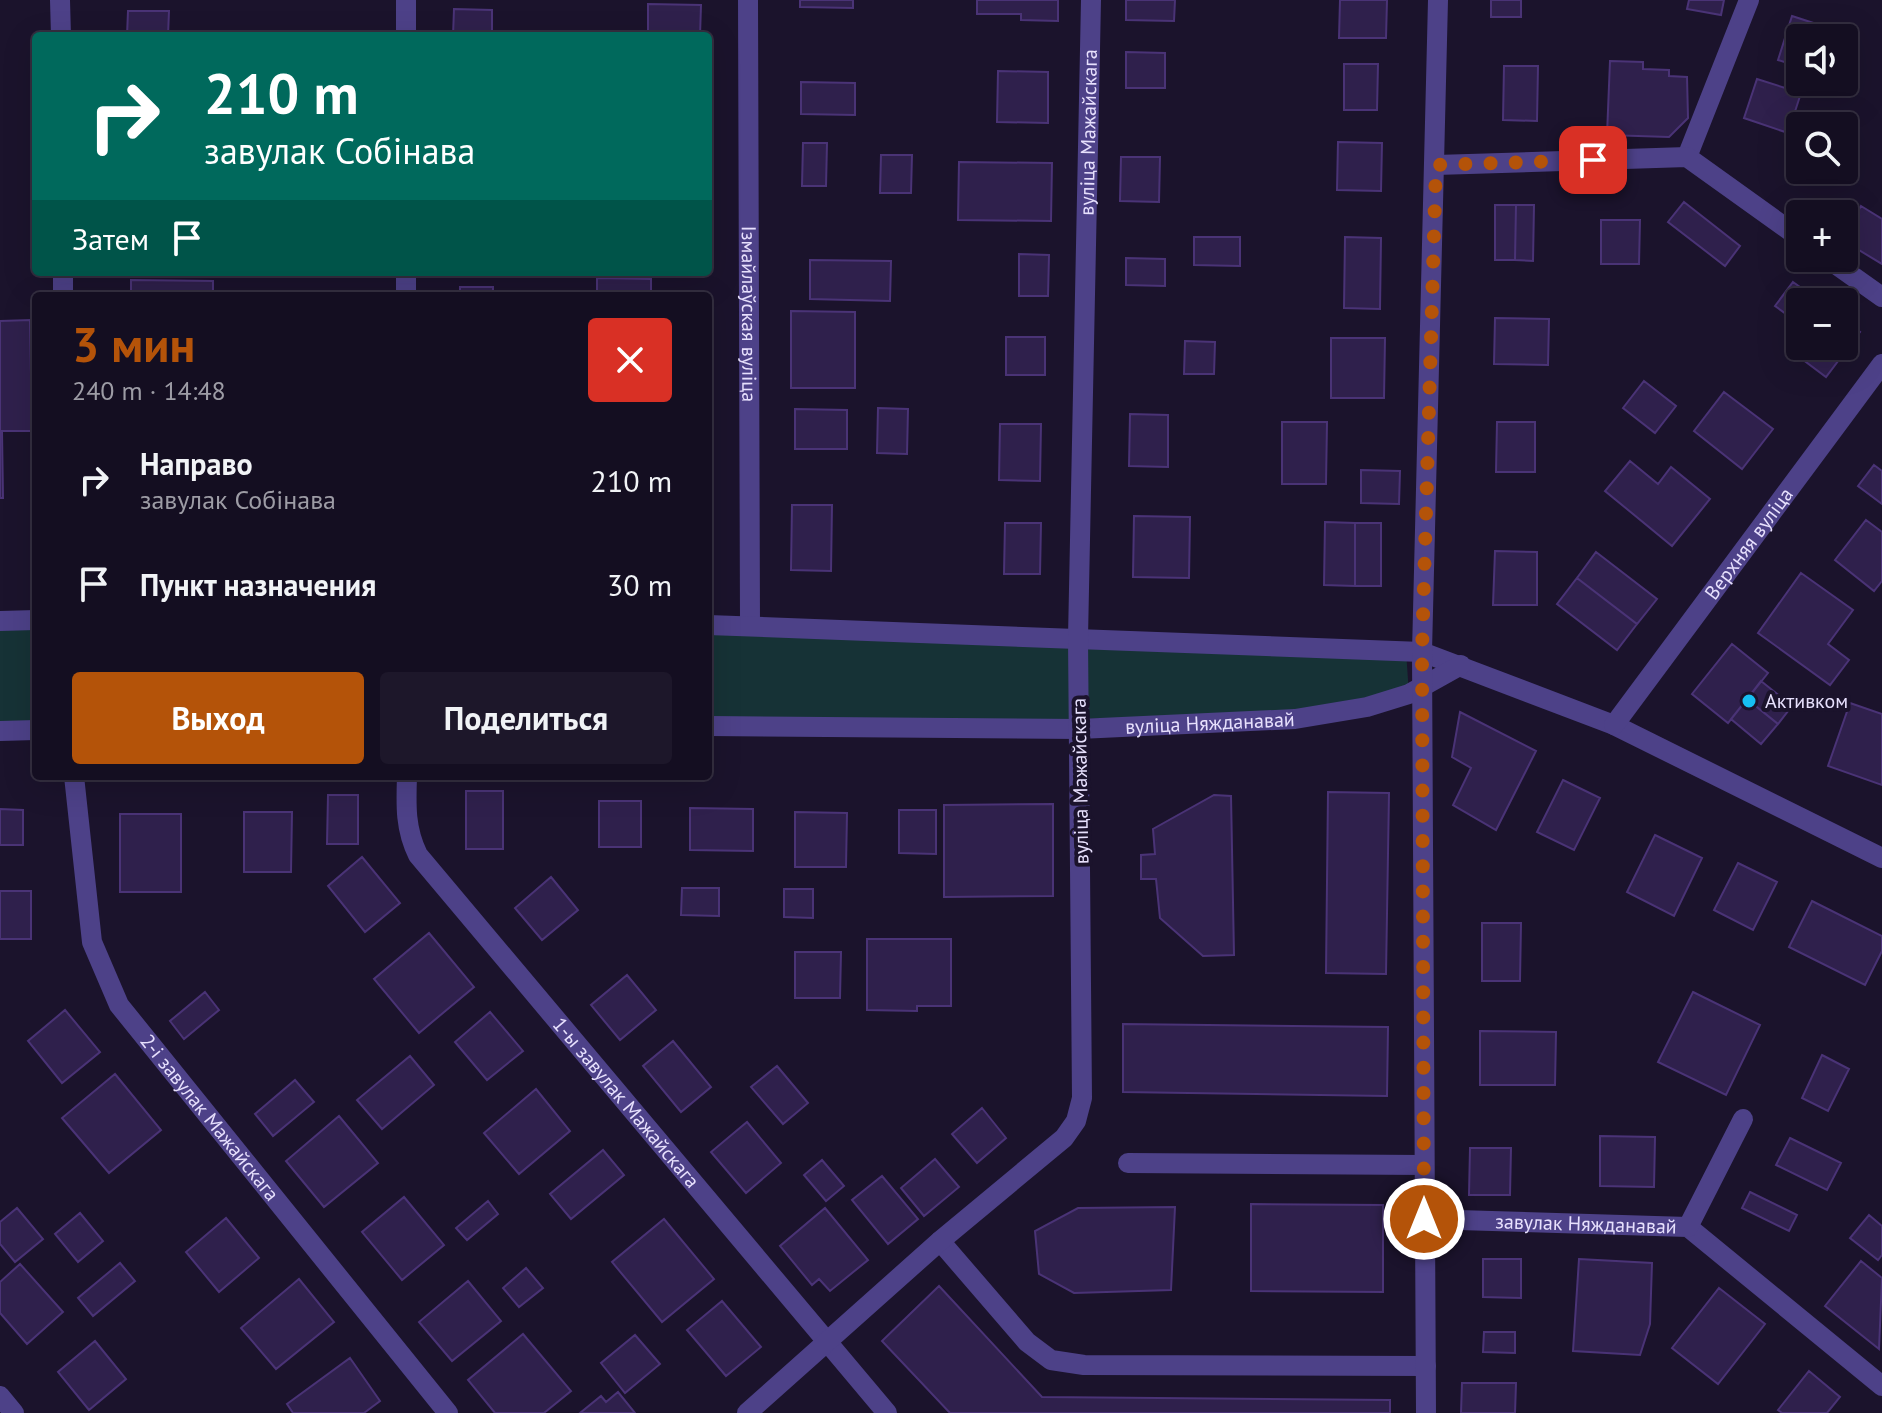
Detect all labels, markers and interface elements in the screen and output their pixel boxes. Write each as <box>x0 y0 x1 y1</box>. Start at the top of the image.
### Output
map controls <box>1786 24 1858 360</box>
button: sound <box>1786 24 1858 96</box>
street label: вуліца Мажайскага <box>1074 49 1103 216</box>
text: 210 m <box>204 57 359 129</box>
icon: right <box>72 64 176 168</box>
button: search <box>1786 112 1858 184</box>
pin <box>1559 126 1627 194</box>
text: завулак Собінава <box>204 127 475 174</box>
icon: arrive <box>1571 138 1615 182</box>
button: + <box>1786 200 1858 272</box>
icon: arrive <box>165 216 209 260</box>
text: Затем <box>72 219 149 258</box>
street label: Ізмайлаўская вуліца <box>736 226 762 402</box>
button: − <box>1786 288 1858 360</box>
text: 3 мин <box>72 313 195 375</box>
button: close <box>588 318 672 402</box>
text: 240 m · 14:48 <box>72 374 226 407</box>
text: Направо <box>140 444 253 483</box>
icon: right <box>72 458 116 502</box>
text: 210 m <box>591 461 672 500</box>
street label: Верхняя вуліца <box>1699 482 1799 605</box>
text: завулак Собінава <box>140 483 336 516</box>
icon: arrive <box>72 562 116 606</box>
text: Пункт назначения <box>140 565 376 604</box>
text: 30 m <box>607 565 672 604</box>
button: Выход <box>72 672 364 764</box>
button: Поделиться <box>380 672 672 764</box>
place label: Активком <box>1765 688 1848 714</box>
marker: Активком <box>1740 692 1758 710</box>
street label: вуліца Мажайскага <box>1066 698 1094 864</box>
street label: вуліца Няжданавай <box>1124 706 1295 740</box>
street label: 1-ы завулак Мажайскага <box>547 1012 705 1193</box>
street label: 2-і завулак Мажайскага <box>135 1029 285 1206</box>
position arrow <box>1382 1177 1466 1261</box>
street label: завулак Няжданавай <box>1495 1208 1677 1240</box>

